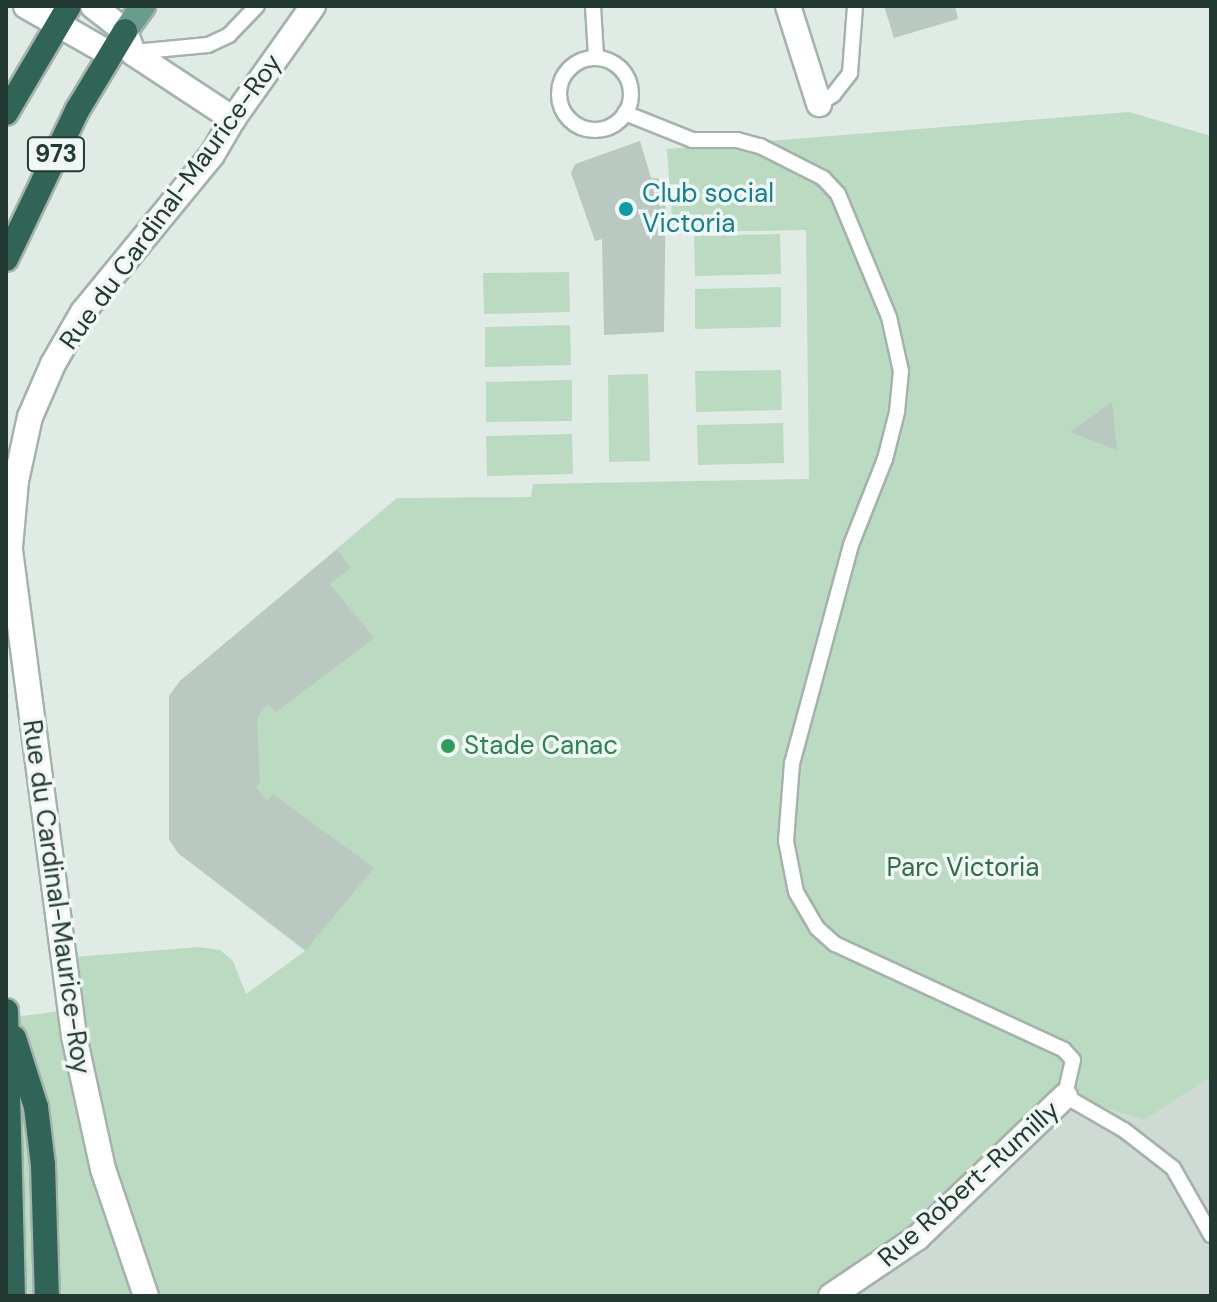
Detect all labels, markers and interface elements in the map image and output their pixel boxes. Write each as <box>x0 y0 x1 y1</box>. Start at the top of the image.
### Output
street label: Rue du Cardinal-Maurice-Roy <box>53 48 289 356</box>
road number: 973 <box>26 134 86 174</box>
place label: Club social Victoria <box>642 178 774 240</box>
marker: Club social Victoria <box>617 200 635 218</box>
street label: Rue du Cardinal-Maurice-Roy <box>16 718 96 1076</box>
place label: Stade Canac <box>464 730 618 762</box>
marker: Stade Canac <box>439 737 457 755</box>
park label: Parc Victoria <box>887 852 1039 884</box>
street label: Rue Robert-Rumilly <box>872 1095 1066 1273</box>

